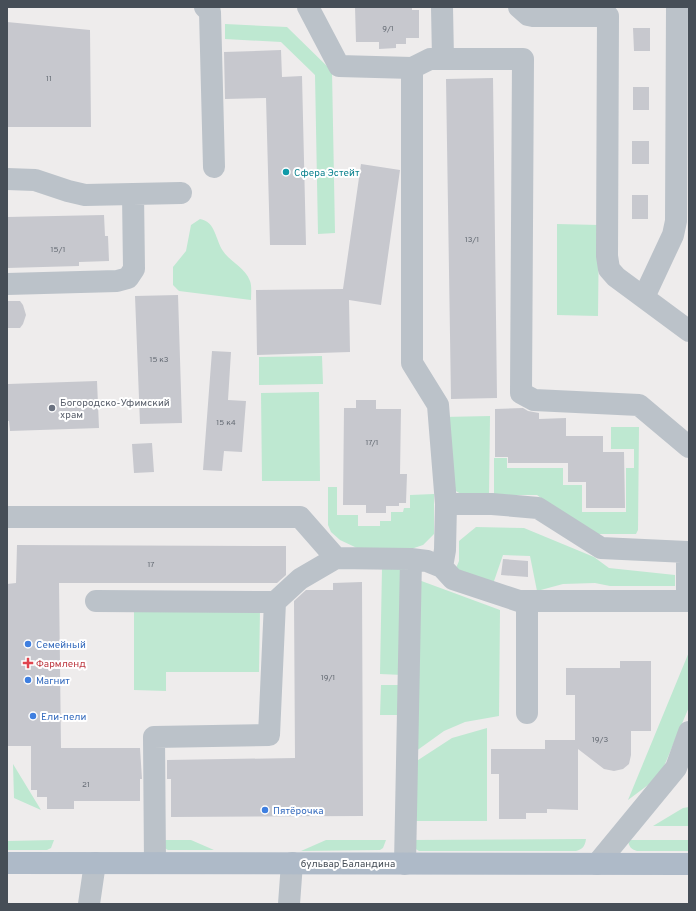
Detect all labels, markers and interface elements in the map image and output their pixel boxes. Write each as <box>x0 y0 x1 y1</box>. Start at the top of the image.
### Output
house number: 9/1 <box>382 24 394 34</box>
house number: 11 <box>46 74 52 84</box>
marker: Сфера Эстейт <box>281 167 291 177</box>
place label: Сфера Эстейт <box>294 167 360 180</box>
house number: 13/1 <box>465 235 479 245</box>
house number: 15/1 <box>51 245 65 255</box>
house number: 15 к3 <box>149 355 169 365</box>
place label: Богородско-Уфимский храм <box>60 397 170 422</box>
marker: Богородско-Уфимский храм <box>47 403 57 413</box>
house number: 15 к4 <box>216 418 236 428</box>
house number: 17/1 <box>365 438 379 448</box>
house number: 17 <box>147 560 155 570</box>
marker: Семейный <box>23 639 33 649</box>
place label: Семейный <box>36 639 86 652</box>
marker: Фармленд <box>23 658 33 668</box>
place label: Фармленд <box>36 658 86 671</box>
house number: 19/1 <box>321 673 335 683</box>
marker: Магнит <box>23 675 33 685</box>
place label: Магнит <box>36 675 70 688</box>
marker: Ели-пели <box>28 711 38 721</box>
place label: Ели-пели <box>41 711 86 724</box>
house number: 19/3 <box>592 735 608 745</box>
house number: 21 <box>82 780 90 790</box>
marker: Пятёрочка <box>260 805 270 815</box>
place label: Пятёрочка <box>273 805 324 818</box>
street label: бульвар Баландина <box>301 858 395 871</box>

